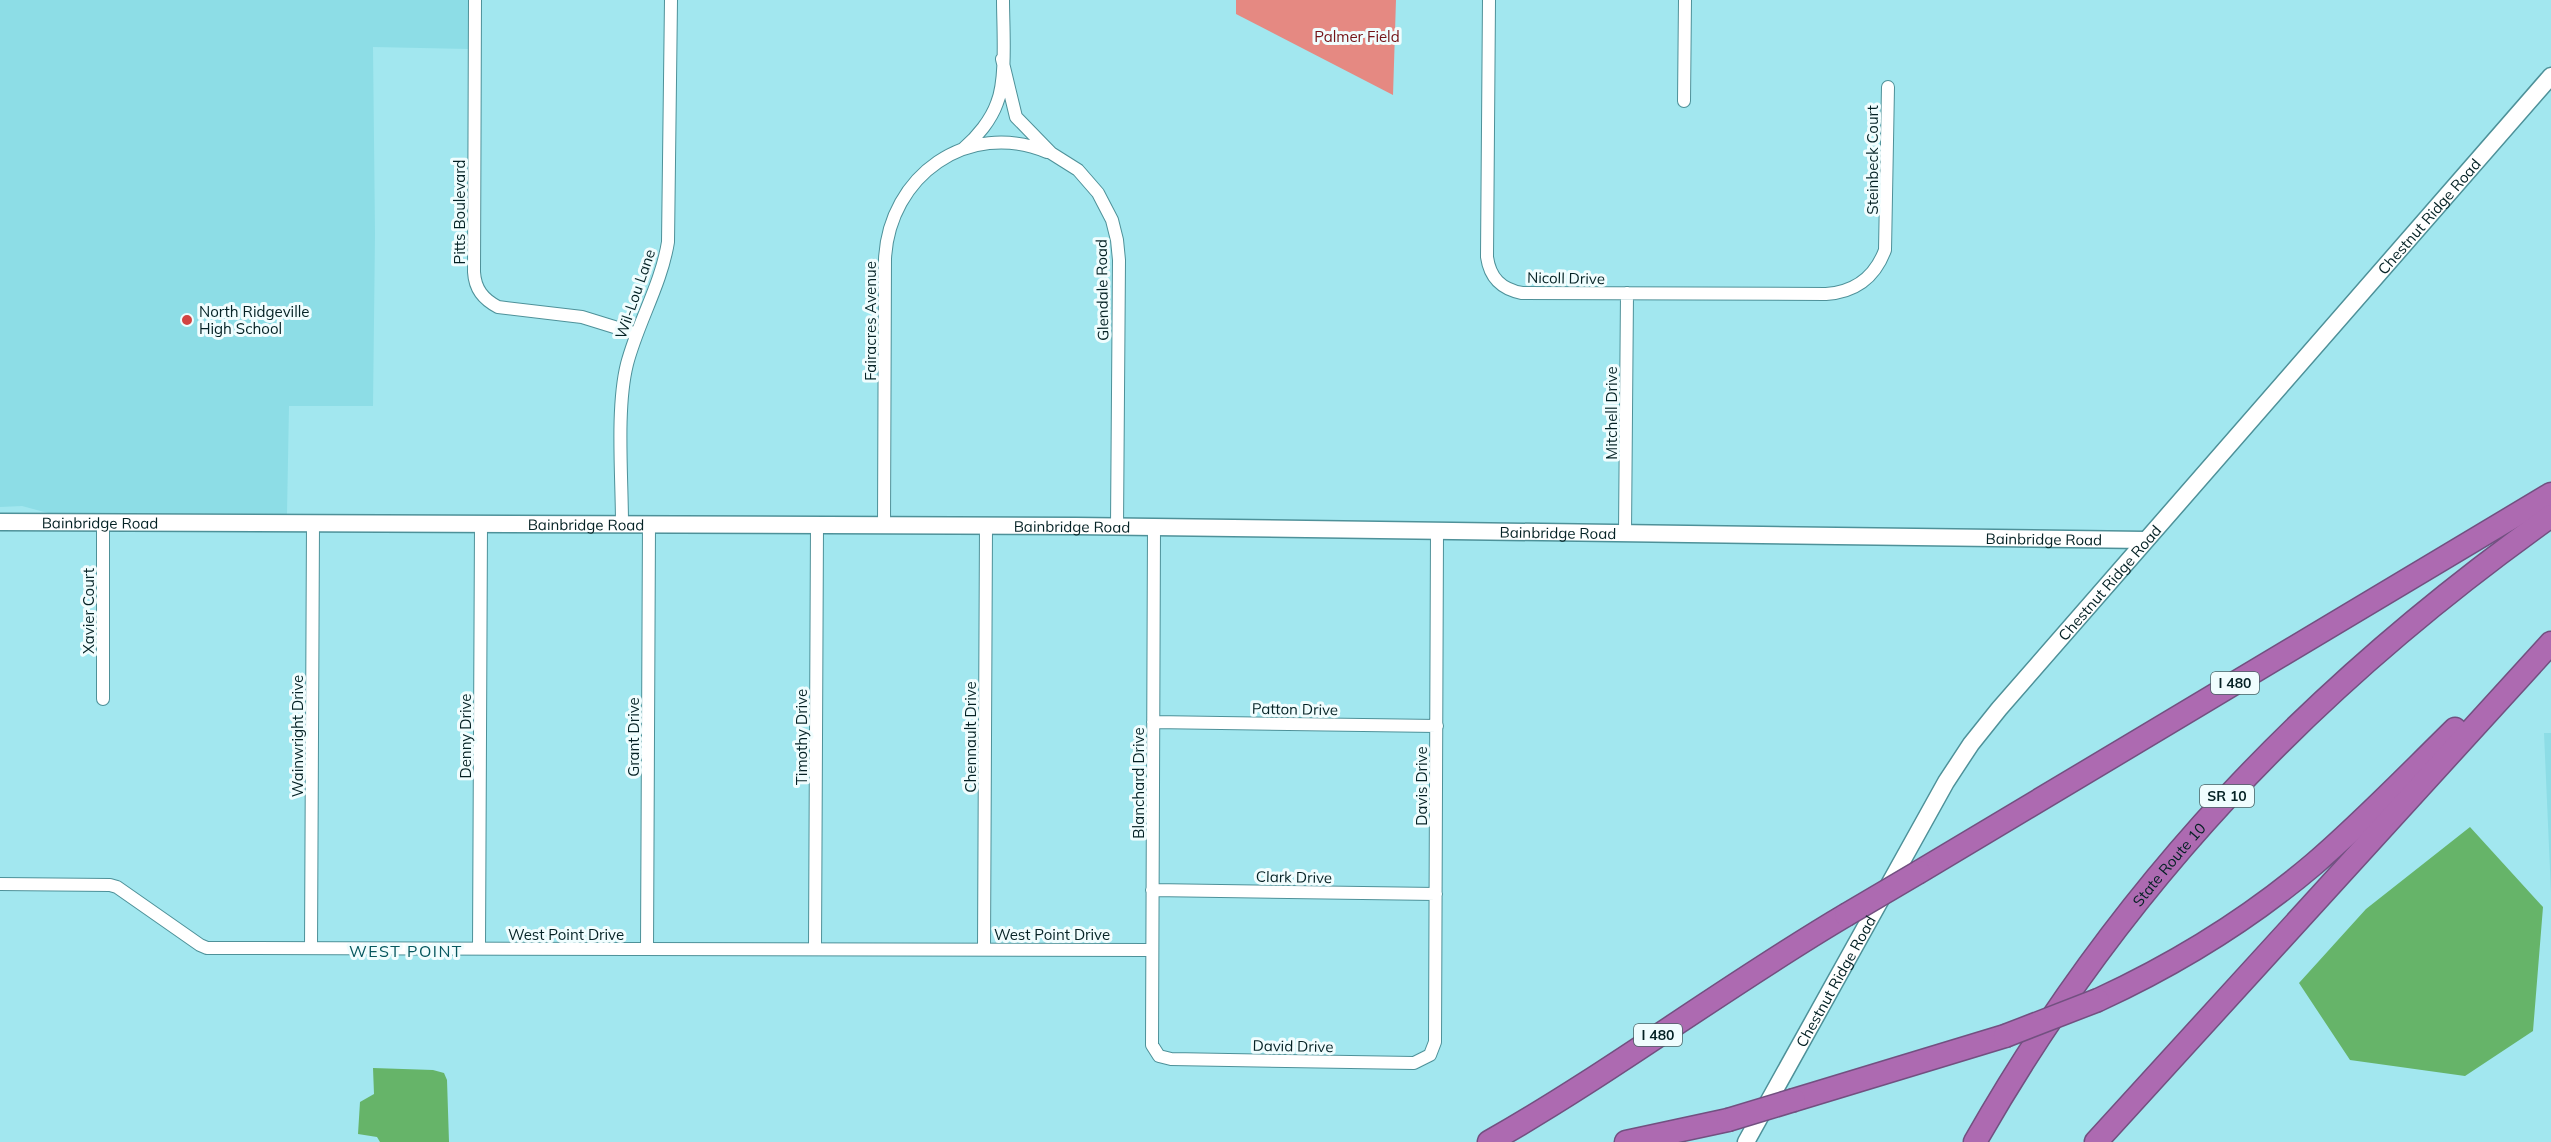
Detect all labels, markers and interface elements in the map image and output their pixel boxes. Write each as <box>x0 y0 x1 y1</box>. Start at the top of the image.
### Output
park label: Palmer Field <box>1314 27 1400 46</box>
street label: Steinbeck Court <box>1863 105 1882 215</box>
street label: Chestnut Ridge Road <box>2373 154 2484 278</box>
street label: Pitts Boulevard <box>450 159 469 265</box>
street label: Glendale Road <box>1092 239 1112 341</box>
street label: Wil-Lou Lane <box>611 247 659 341</box>
street label: Fairacres Avenue <box>861 261 880 381</box>
street label: Nicoll Drive <box>1527 268 1605 288</box>
place label: North Ridgeville High School <box>199 302 309 338</box>
marker: North Ridgeville High School <box>180 313 194 327</box>
street label: Mitchell Drive <box>1602 366 1621 460</box>
street label: Bainbridge Road <box>42 513 158 532</box>
street label: Bainbridge Road <box>528 514 644 534</box>
street label: Bainbridge Road <box>1014 516 1130 536</box>
street label: Chestnut Ridge Road <box>2054 521 2165 644</box>
street label: Bainbridge Road <box>1500 522 1616 543</box>
street label: Bainbridge Road <box>1985 528 2102 549</box>
street label: Xavier Court <box>79 568 98 654</box>
road number: I 480 <box>2211 672 2259 694</box>
street label: Wainwright Drive <box>288 675 307 797</box>
street label: Chennault Drive <box>961 681 980 793</box>
street label: Timothy Drive <box>792 689 811 785</box>
street label: Denny Drive <box>456 694 475 779</box>
street label: Grant Drive <box>624 697 643 777</box>
street label: Patton Drive <box>1252 699 1338 719</box>
street label: Blanchard Drive <box>1129 727 1148 839</box>
street label: Davis Drive <box>1412 746 1431 826</box>
road number: SR 10 <box>2200 785 2254 807</box>
street label: State Route 10 <box>2128 819 2209 910</box>
street label: Clark Drive <box>1256 867 1332 887</box>
street label: Chestnut Ridge Road <box>1791 912 1879 1050</box>
street label: West Point Drive <box>508 925 624 944</box>
street label: West Point Drive <box>994 925 1110 944</box>
district label: WEST POINT <box>349 941 463 961</box>
road number: I 480 <box>1634 1024 1682 1046</box>
street label: David Drive <box>1252 1036 1334 1056</box>

